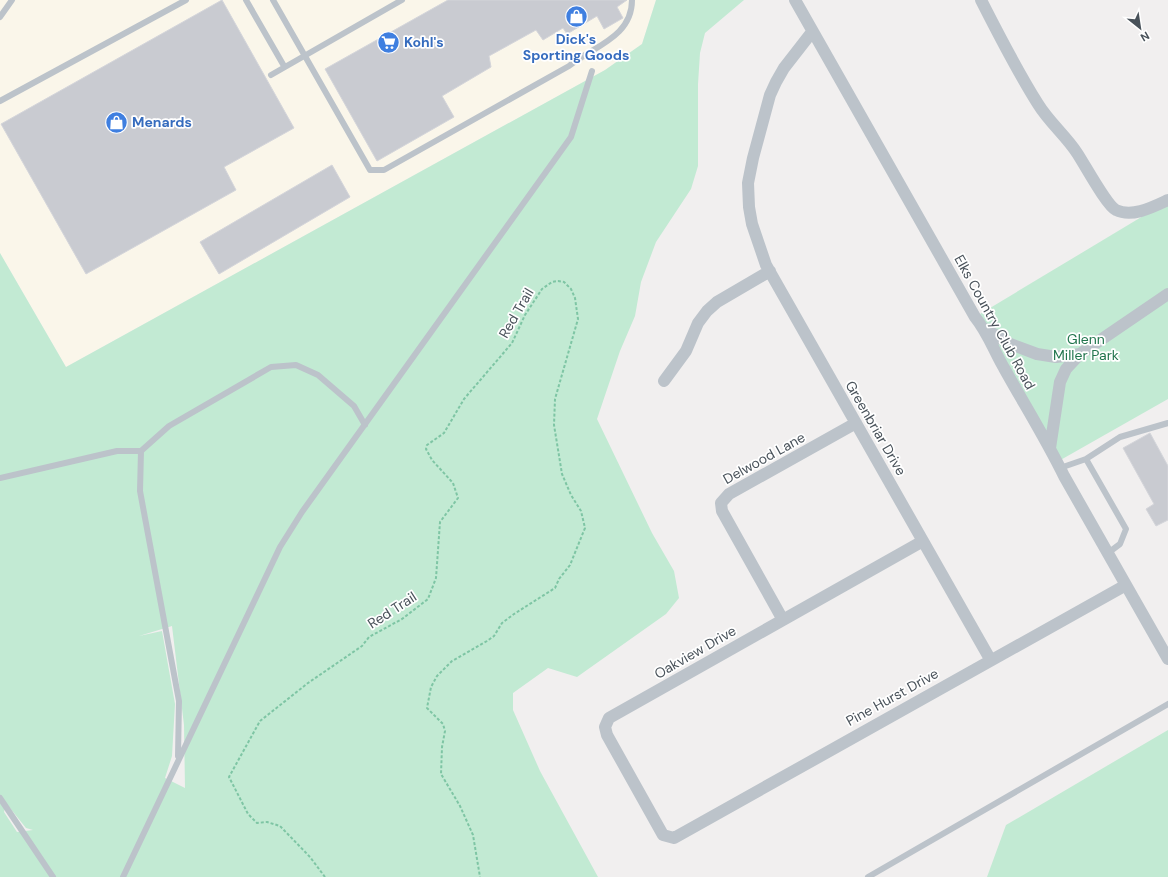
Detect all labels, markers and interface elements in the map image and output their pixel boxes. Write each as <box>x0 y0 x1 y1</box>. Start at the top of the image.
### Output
shop icon: Dick's Sporting Goods <box>563 4 589 30</box>
north arrow <box>1120 8 1160 48</box>
supermarket icon: Kohl's <box>375 29 401 55</box>
text: N <box>1138 29 1152 45</box>
place label: Dick's Sporting Goods <box>523 30 629 64</box>
place label: Kohl's <box>404 33 444 51</box>
shop icon: Menards <box>103 109 129 135</box>
place label: Menards <box>132 113 192 131</box>
street label: Elks Country Club Road <box>950 251 1040 393</box>
street label: Red Trail <box>495 285 537 341</box>
park label: Glenn Miller Park <box>1053 330 1119 364</box>
street label: Greenbriar Drive <box>842 377 910 479</box>
street label: Delwood Lane <box>720 428 808 488</box>
street label: Red Trail <box>364 588 420 632</box>
street label: Oakview Drive <box>651 621 739 683</box>
street label: Pine Hurst Drive <box>843 664 941 730</box>

